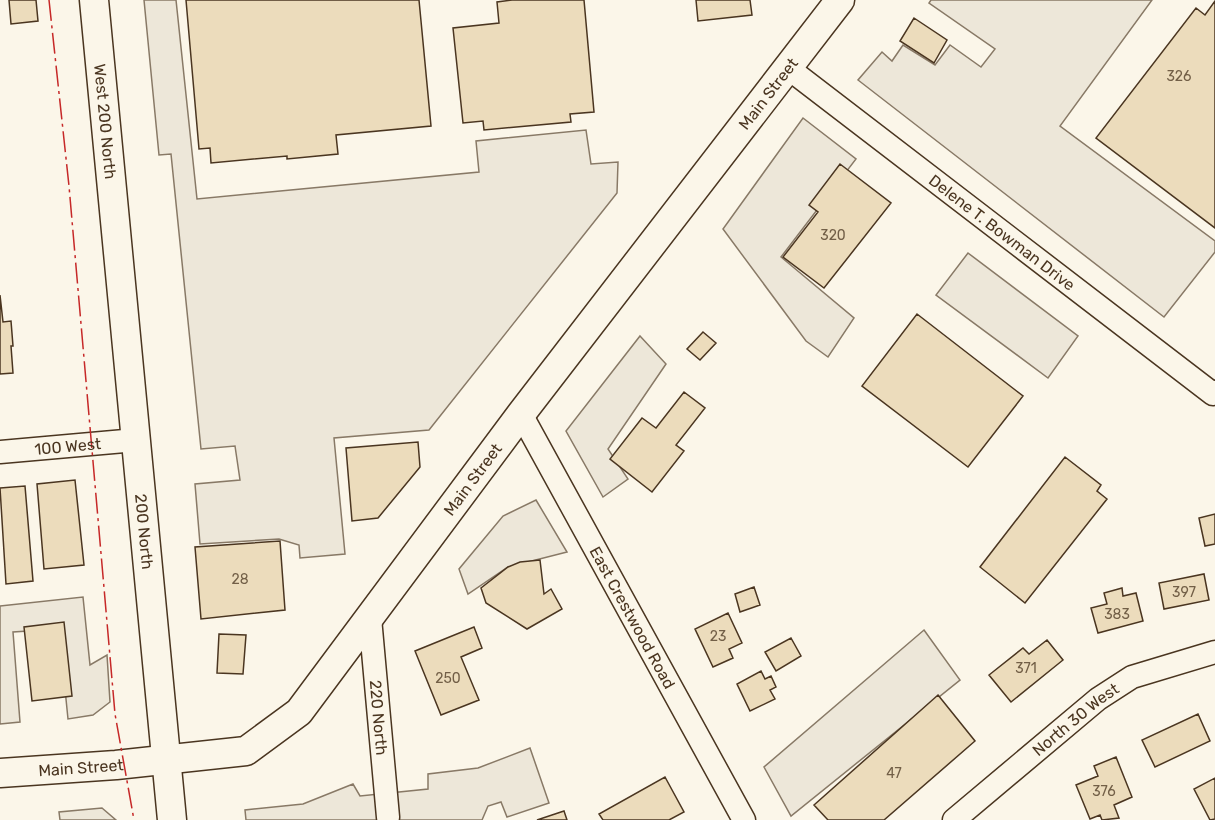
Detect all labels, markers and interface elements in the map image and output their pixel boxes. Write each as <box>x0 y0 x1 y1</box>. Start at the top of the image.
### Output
street label: Main Street <box>735 54 802 133</box>
street label: West 200 North <box>90 63 120 180</box>
house number: 326 <box>1166 68 1192 85</box>
street label: Delene T. Bowman Drive <box>925 171 1079 295</box>
house number: 320 <box>820 227 846 244</box>
street label: 100 West <box>34 434 102 459</box>
street label: Main Street <box>440 440 506 520</box>
street label: 200 North <box>131 493 157 570</box>
street label: East Crestwood Road <box>586 543 679 692</box>
house number: 28 <box>231 571 249 588</box>
house number: 397 <box>1172 584 1196 601</box>
house number: 383 <box>1104 606 1130 623</box>
house number: 23 <box>710 628 726 645</box>
house number: 371 <box>1015 660 1037 677</box>
house number: 250 <box>435 670 461 687</box>
street label: 220 North <box>366 679 391 756</box>
street label: North 30 West <box>1029 679 1123 760</box>
street label: Main Street <box>38 755 124 780</box>
house number: 47 <box>886 765 902 782</box>
house number: 376 <box>1092 783 1116 800</box>

